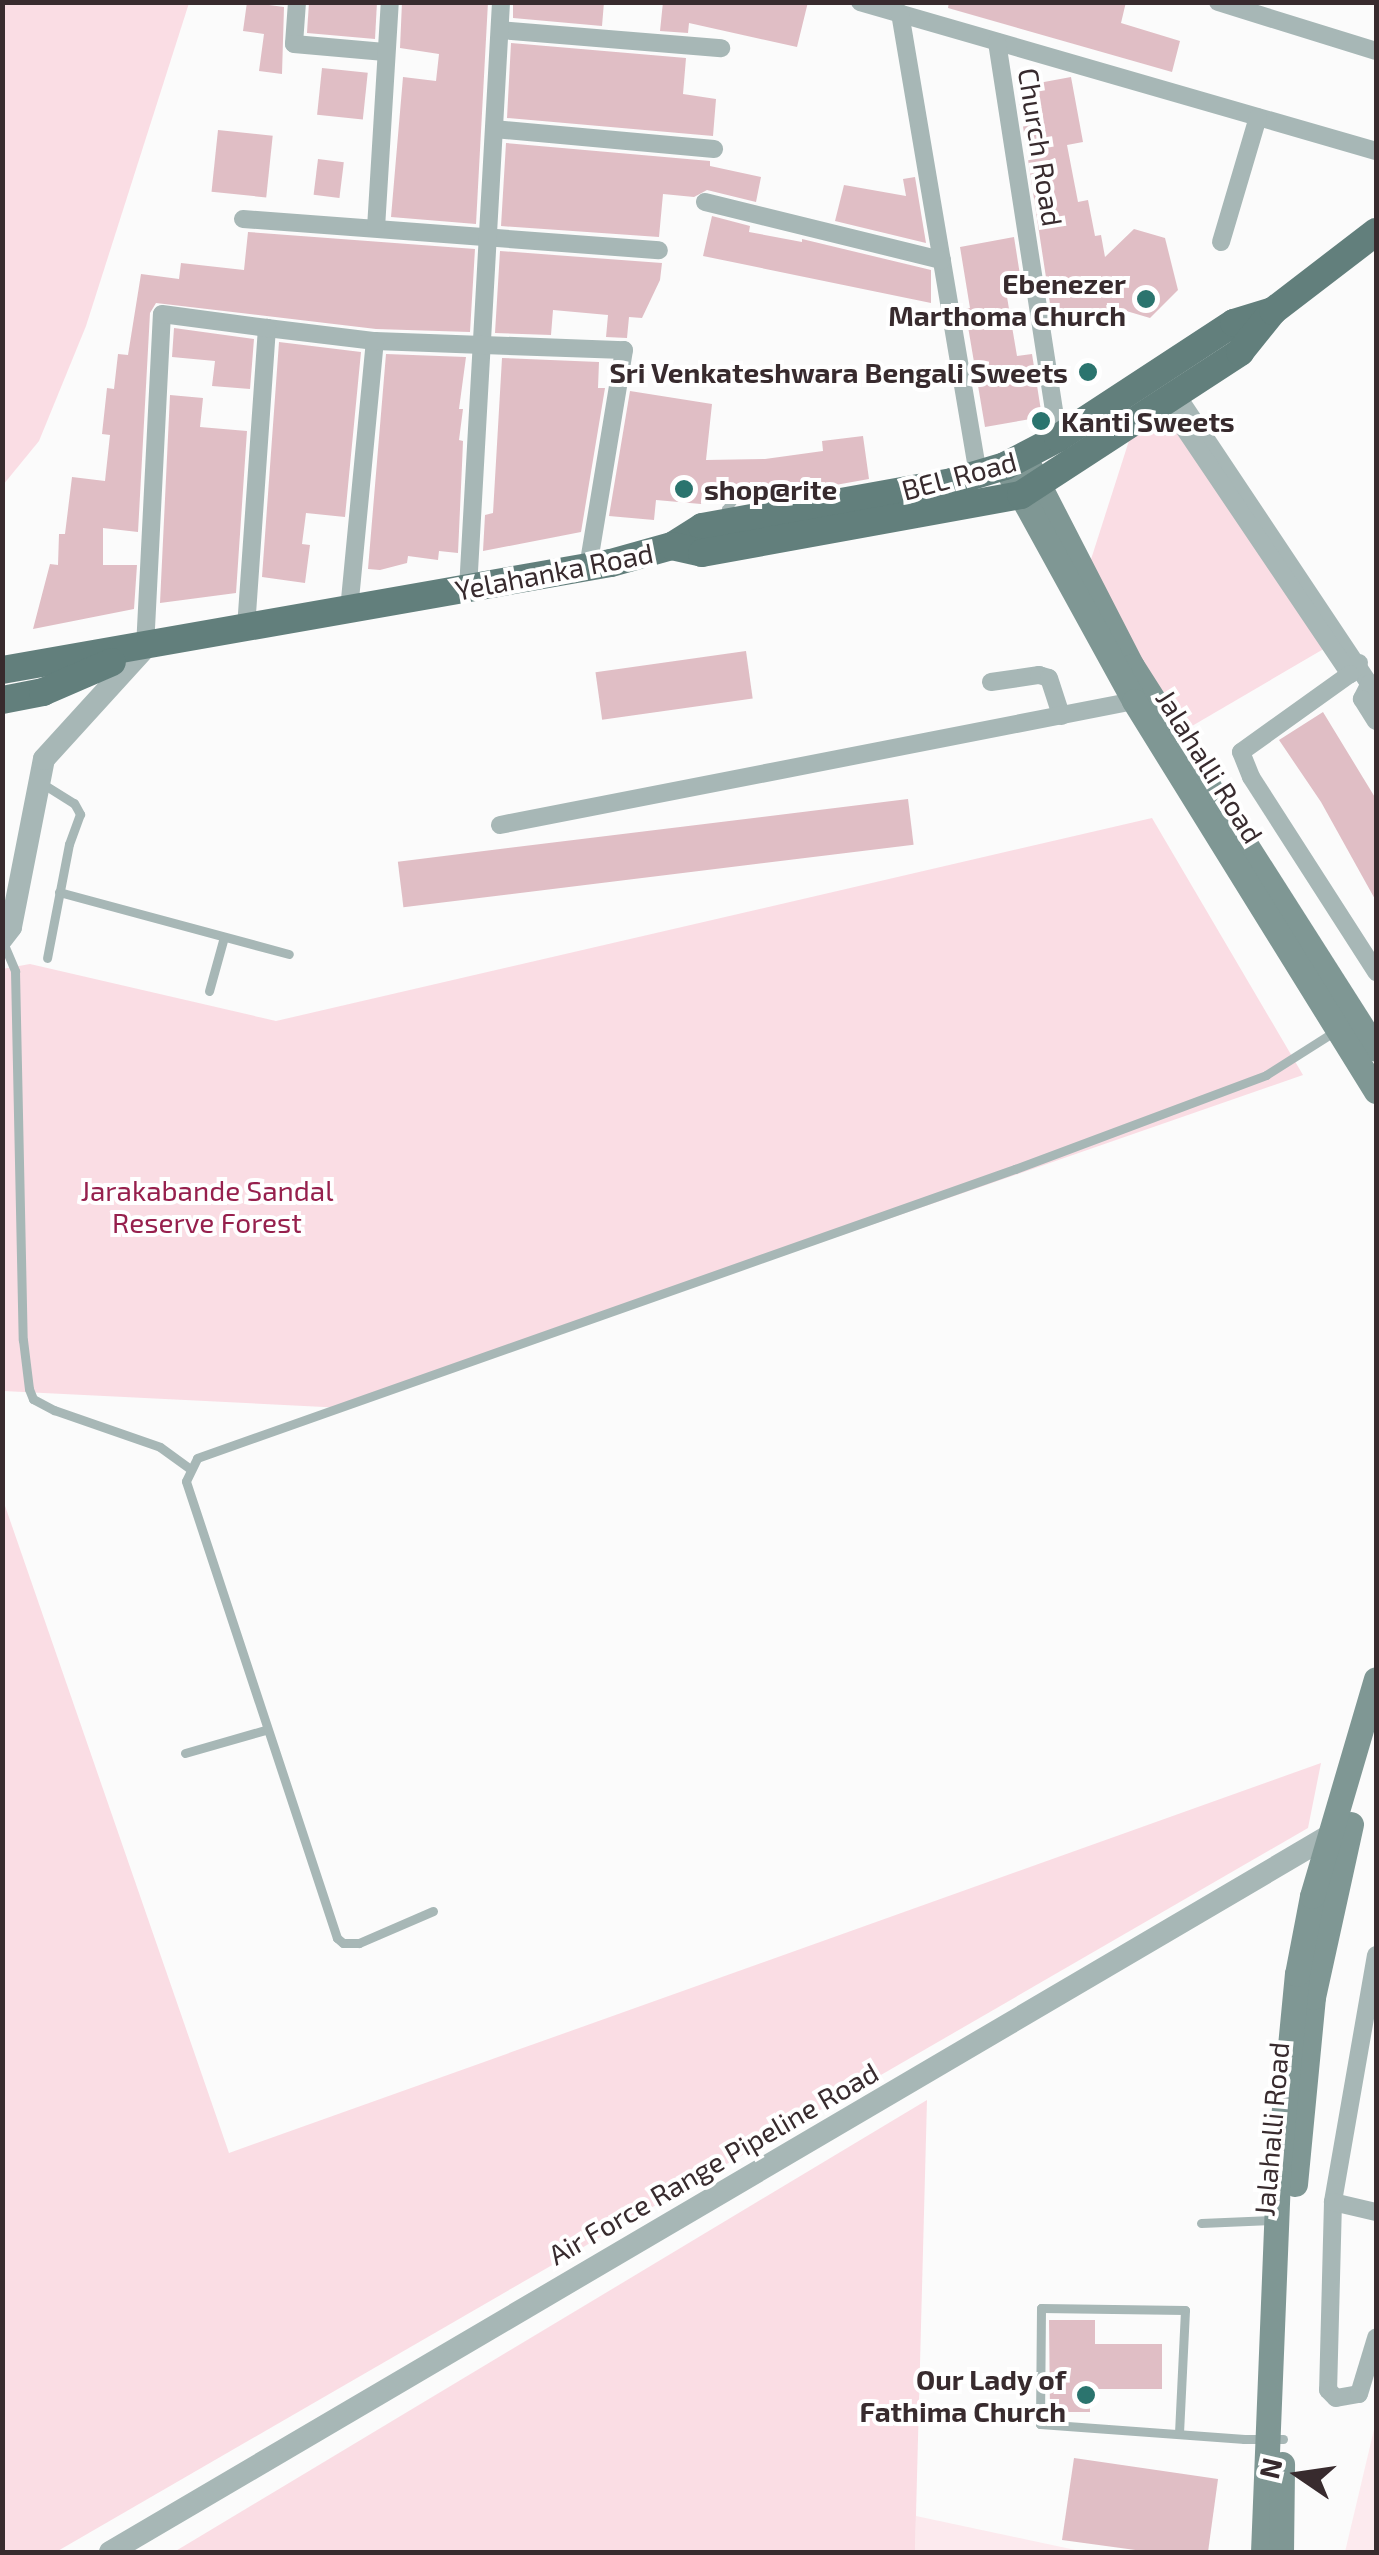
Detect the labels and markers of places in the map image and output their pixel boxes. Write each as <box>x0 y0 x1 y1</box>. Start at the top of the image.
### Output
place label: Ebenezer Marthoma Church <box>888 266 1126 332</box>
marker: Ebenezer Marthoma Church <box>1135 288 1157 310</box>
place label: Sri Venkateshwara Bengali Sweets <box>609 355 1068 389</box>
marker: Sri Venkateshwara Bengali Sweets <box>1077 361 1099 383</box>
place label: Kanti Sweets <box>1061 404 1235 438</box>
marker: Kanti Sweets <box>1030 410 1052 432</box>
place label: shop@rite <box>704 472 837 506</box>
marker: shop@rite <box>673 478 695 500</box>
place label: Our Lady of Fathima Church <box>860 2362 1066 2428</box>
marker: Our Lady of Fathima Church <box>1075 2384 1097 2406</box>

